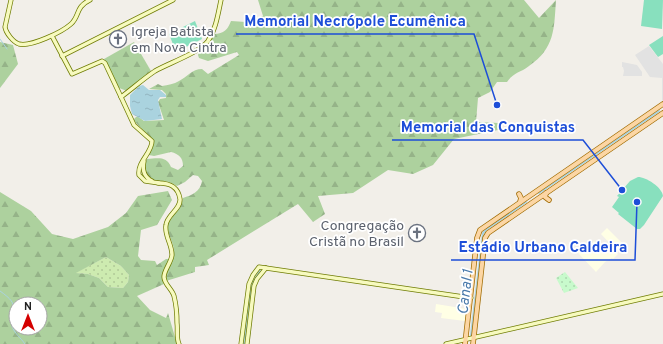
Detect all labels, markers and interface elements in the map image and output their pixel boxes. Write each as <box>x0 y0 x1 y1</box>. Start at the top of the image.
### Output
callout: Memorial Necrópole Ecumênica <box>236 7 474 34</box>
text: Memorial Necrópole Ecumênica <box>244 13 466 32</box>
place label: Igreja Batista em Nova Cintra <box>131 24 227 57</box>
church icon: Igreja Batista em Nova Cintra <box>108 29 128 49</box>
callout: Memorial das Conquistas <box>392 113 583 140</box>
text: Memorial das Conquistas <box>401 119 575 138</box>
place label: Congregação Cristã no Brasil <box>309 218 404 251</box>
church icon: Congregação Cristã no Brasil <box>407 223 427 243</box>
callout: Estádio Urbano Caldeira <box>451 233 635 260</box>
text: Estádio Urbano Caldeira <box>459 239 627 258</box>
water label: Canal 1 <box>454 268 479 316</box>
north arrow <box>8 296 48 336</box>
text: N <box>24 300 32 314</box>

